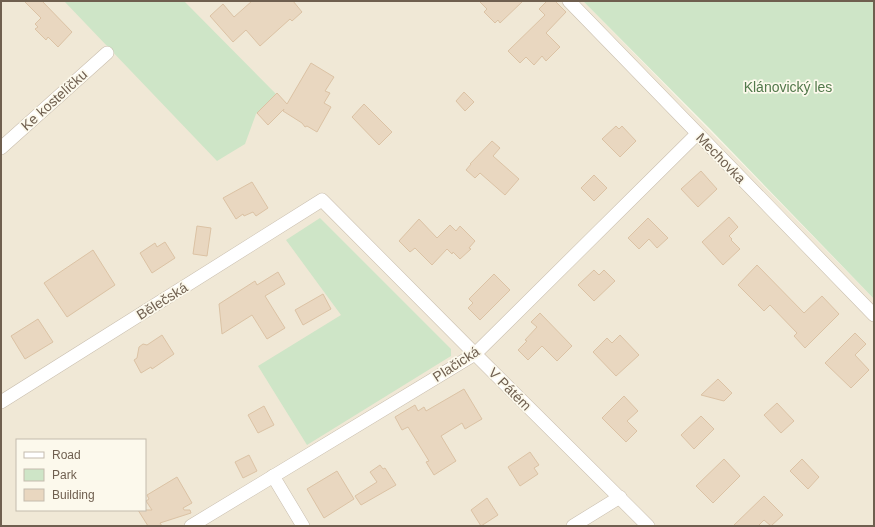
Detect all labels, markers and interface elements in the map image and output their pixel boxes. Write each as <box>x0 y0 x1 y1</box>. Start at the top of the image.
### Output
street label: Ke kostelíčku <box>18 66 90 134</box>
park label: Klánovický les <box>744 79 832 95</box>
street label: Mechovka <box>693 129 749 187</box>
street label: Bělečská <box>134 279 191 323</box>
street label: Plačická <box>430 343 482 385</box>
street label: V Pátém <box>485 364 535 414</box>
legend <box>16 439 146 511</box>
text: Road <box>52 448 81 462</box>
text: Park <box>52 468 78 482</box>
text: Building <box>52 488 95 502</box>

